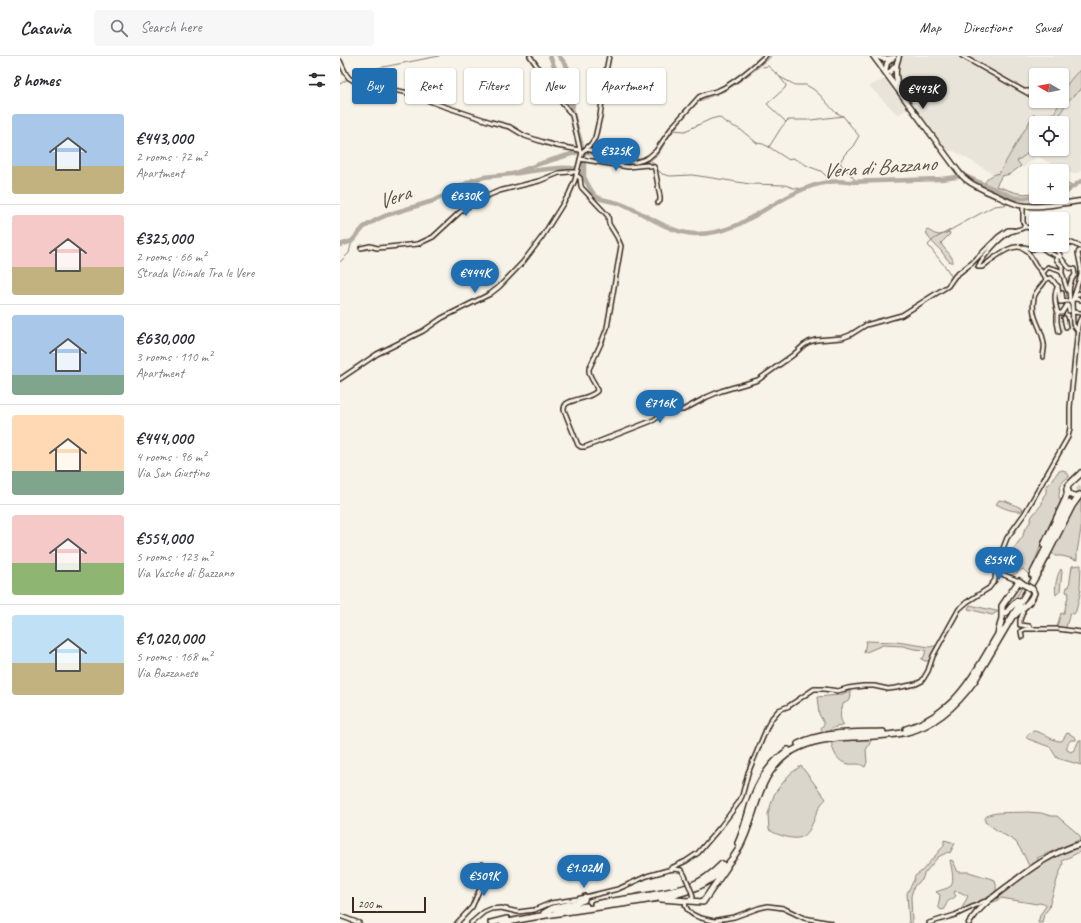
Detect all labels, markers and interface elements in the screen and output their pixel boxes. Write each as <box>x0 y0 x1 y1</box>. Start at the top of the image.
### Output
search box <box>94 10 374 46</box>
text: Casavia <box>20 16 70 40</box>
icon: search <box>108 17 130 39</box>
text: Search here <box>140 18 202 37</box>
text: Map <box>920 19 941 36</box>
text: Directions <box>963 19 1012 36</box>
text: Saved <box>1034 19 1061 36</box>
chip: Buy <box>352 68 397 104</box>
chip: Rent <box>405 68 456 104</box>
chip: Filters <box>464 68 523 104</box>
chip: New <box>531 68 579 104</box>
chip: Apartment <box>587 68 666 104</box>
north arrow <box>1029 68 1069 108</box>
map controls <box>1029 68 1069 252</box>
icon: filters <box>306 69 328 91</box>
text: 8 homes <box>12 70 60 91</box>
pin: €443K <box>895 76 951 110</box>
text: €443K <box>908 81 938 97</box>
button: locate <box>1029 116 1069 156</box>
text: €443,000 <box>136 128 193 149</box>
icon: home <box>44 130 92 178</box>
pin: €325K <box>588 138 644 172</box>
text: €325K <box>601 143 631 159</box>
text: 2 rooms · 72 m² <box>136 149 206 165</box>
water label: Vera di Bazzano <box>822 150 939 184</box>
button: + <box>1029 164 1069 204</box>
text: Apartment <box>136 165 184 181</box>
water label: Vera <box>374 179 416 215</box>
pin: €630K <box>438 183 494 217</box>
text: €630K <box>451 188 481 204</box>
button: − <box>1029 212 1069 252</box>
text: €325,000 <box>136 228 193 249</box>
icon: home <box>44 231 92 279</box>
text: 2 rooms · 66 m² <box>136 249 206 265</box>
pin: €444K <box>447 260 503 294</box>
text: Strada Vicinale Tra le Vere <box>136 265 254 281</box>
text: €444K <box>460 265 490 281</box>
text: €630,000 <box>136 328 193 349</box>
icon: home <box>44 331 92 379</box>
text: 3 rooms · 110 m² <box>136 349 212 365</box>
text: Apartment <box>136 365 184 381</box>
pin: €716K <box>632 390 688 424</box>
text: €716K <box>645 395 675 411</box>
text: €444,000 <box>136 428 193 449</box>
icon: home <box>44 431 92 479</box>
text: 4 rooms · 96 m² <box>136 449 206 465</box>
text: Via San Giustino <box>136 465 209 481</box>
text: €554,000 <box>136 528 192 549</box>
icon: home <box>44 531 92 579</box>
pin: €554K <box>971 547 1027 581</box>
text: 5 rooms · 123 m² <box>136 549 212 565</box>
text: €554K <box>984 552 1014 568</box>
text: Via Vasche di Bazzano <box>136 565 234 581</box>
text: €1,020,000 <box>136 628 204 649</box>
icon: home <box>44 631 92 679</box>
text: 5 rooms · 168 m² <box>136 649 212 665</box>
text: Via Bazzanese <box>136 665 198 681</box>
pin: €1.02M <box>551 855 617 889</box>
text: €1.02M <box>566 860 602 876</box>
pin: €509K <box>456 863 512 897</box>
text: €509K <box>469 868 499 884</box>
scale bar <box>352 895 426 914</box>
text: 200 m <box>358 897 382 911</box>

